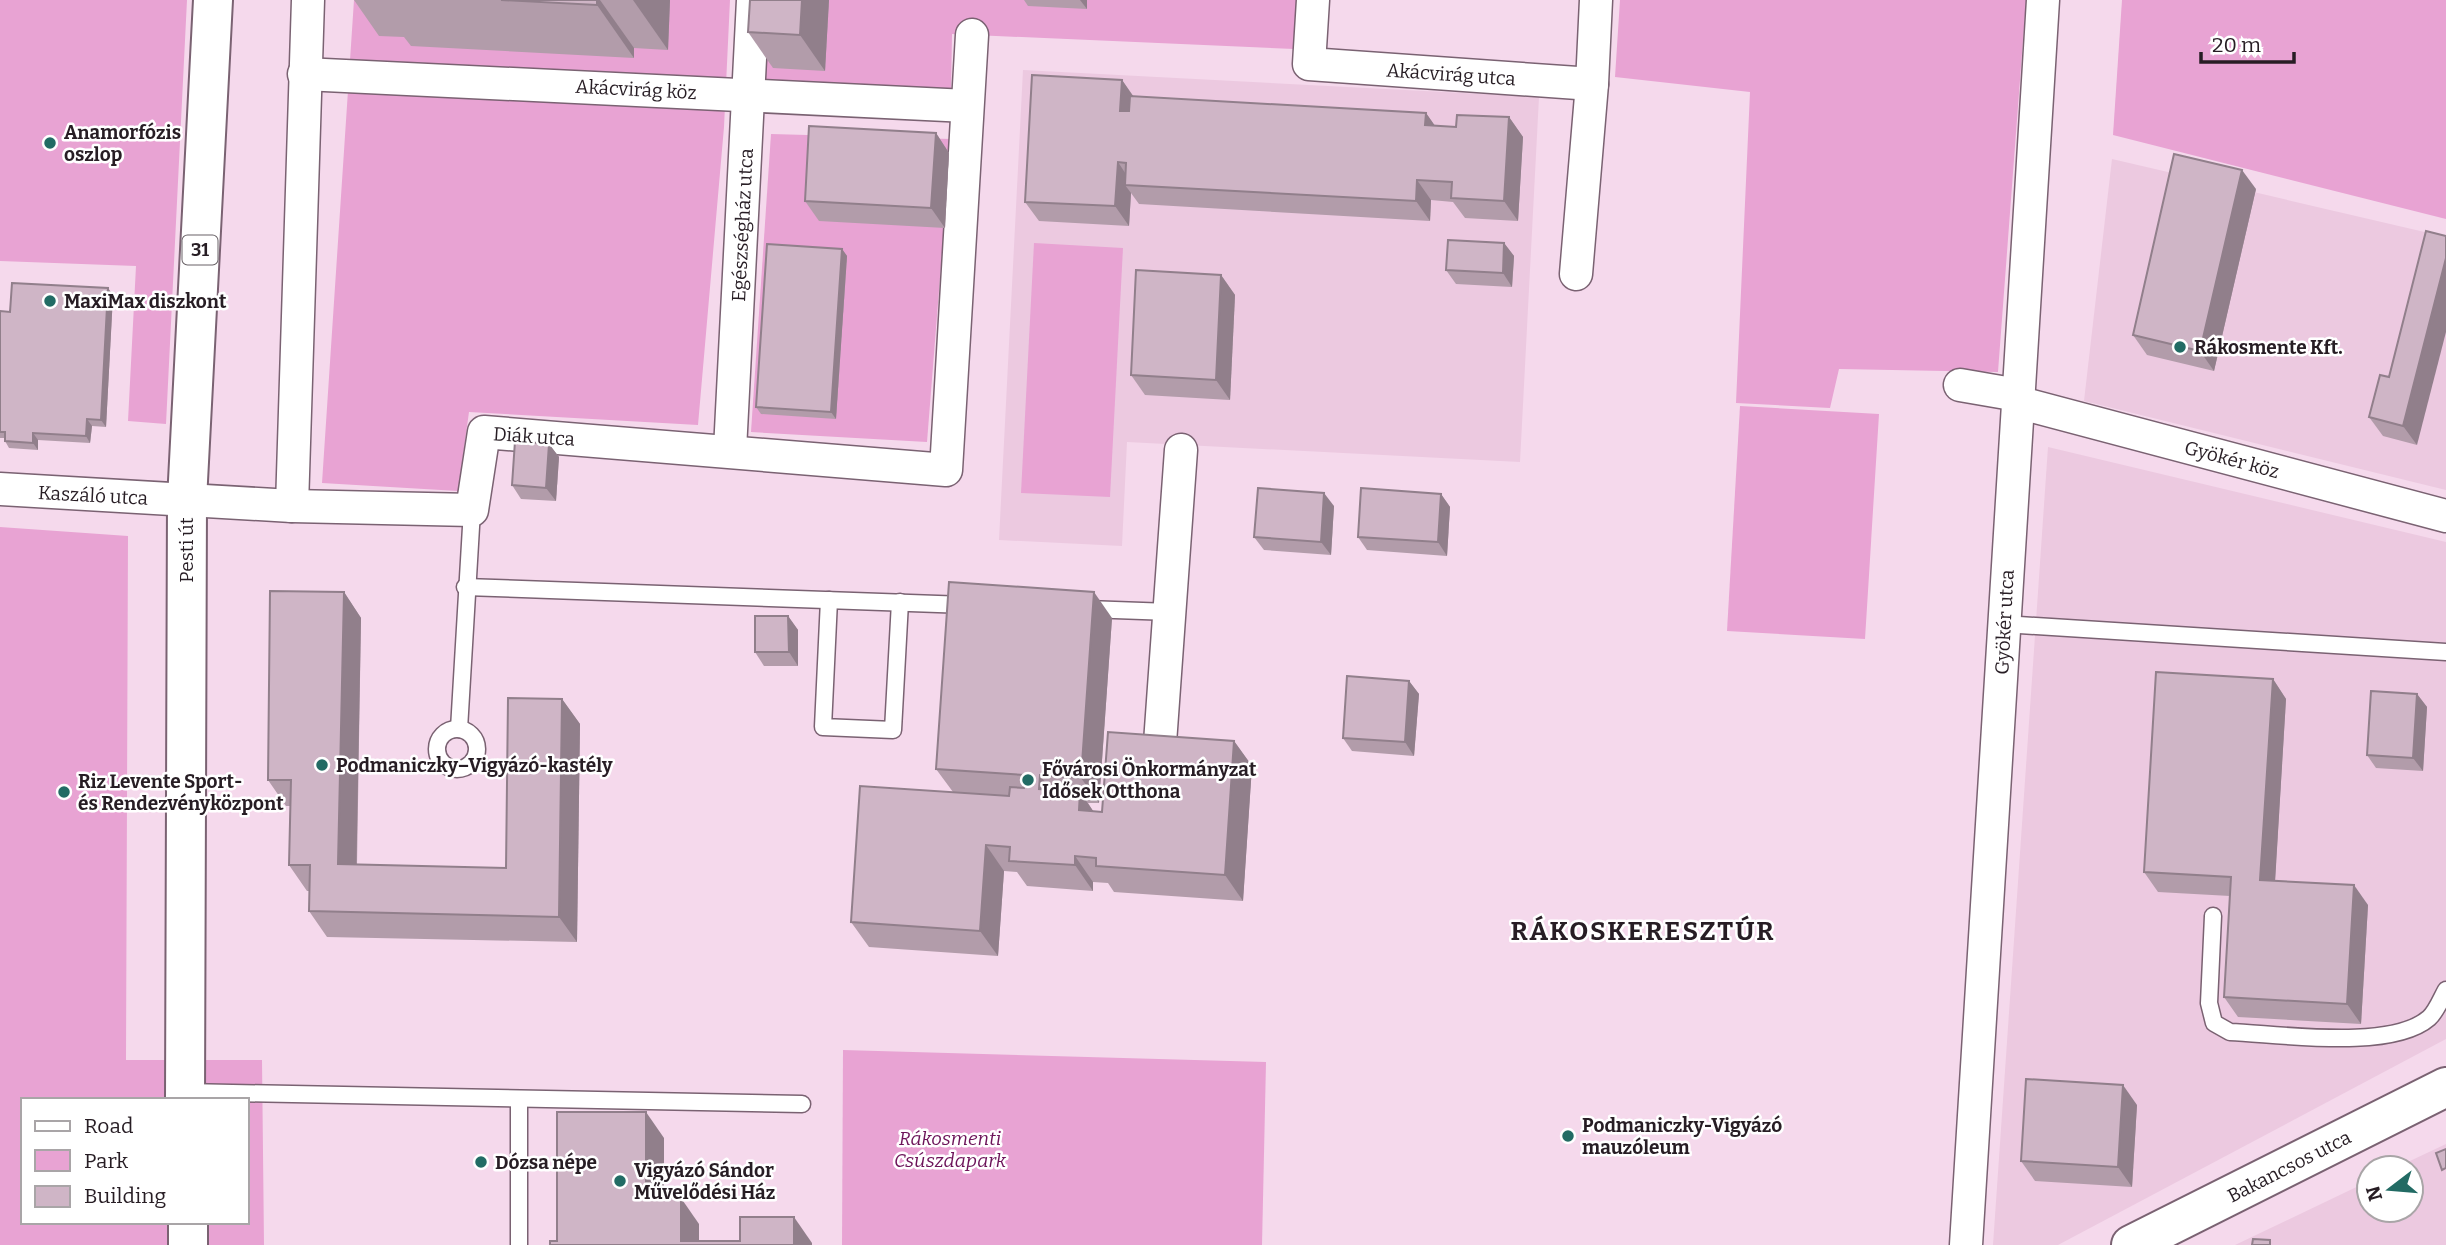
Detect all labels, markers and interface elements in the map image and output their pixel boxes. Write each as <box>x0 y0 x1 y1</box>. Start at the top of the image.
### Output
scale bar <box>2201 21 2294 65</box>
text: 20 m <box>2212 32 2261 58</box>
street label: Akácvirág utca <box>1386 59 1517 91</box>
street label: Akácvirág köz <box>575 75 697 104</box>
place label: Anamorfózis oszlop <box>64 121 181 166</box>
marker: Anamorfózis oszlop <box>42 135 58 151</box>
street label: Egészségház utca <box>727 147 758 302</box>
road number: 31 <box>182 236 218 264</box>
place label: MaxiMax diszkont <box>64 290 227 313</box>
marker: MaxiMax diszkont <box>42 293 58 309</box>
place label: Rákosmente Kft. <box>2194 336 2343 359</box>
marker: Rákosmente Kft. <box>2172 339 2188 355</box>
street label: Diák utca <box>492 422 576 451</box>
street label: Gyökér köz <box>2182 436 2282 483</box>
street label: Kaszáló utca <box>37 481 149 510</box>
street label: Pesti út <box>175 517 198 583</box>
street label: Gyökér utca <box>1990 568 2019 675</box>
place label: Podmaniczky–Vigyázó-kastély <box>336 754 613 777</box>
marker: Podmaniczky–Vigyázó-kastély <box>314 757 330 773</box>
place label: Fővárosi Önkormányzat Idősek Otthona <box>1042 757 1257 803</box>
place label: Riz Levente Sport- és Rendezvényközpont <box>78 770 284 815</box>
marker: Fővárosi Önkormányzat Idősek Otthona <box>1020 772 1036 788</box>
marker: Riz Levente Sport- és Rendezvényközpont <box>56 784 72 800</box>
district label: RÁKOSKERESZTÚR <box>1510 915 1776 947</box>
legend <box>21 1098 248 1224</box>
text: Road <box>84 1113 133 1139</box>
place label: Podmaniczky-Vigyázó mauzóleum <box>1582 1114 1782 1159</box>
street label: Bakancsos utca <box>2224 1125 2355 1207</box>
park label: Rákosmenti Csúszdapark <box>894 1127 1007 1172</box>
marker: Podmaniczky-Vigyázó mauzóleum <box>1560 1128 1576 1144</box>
text: Park <box>84 1148 128 1174</box>
place label: Dózsa népe <box>495 1151 597 1174</box>
marker: Dózsa népe <box>473 1154 489 1170</box>
north arrow <box>2355 1154 2425 1224</box>
place label: Vigyázó Sándor Művelődési Ház <box>634 1159 775 1204</box>
marker: Vigyázó Sándor Művelődési Ház <box>612 1173 628 1189</box>
text: Building <box>84 1183 167 1209</box>
text: N <box>2361 1183 2387 1204</box>

